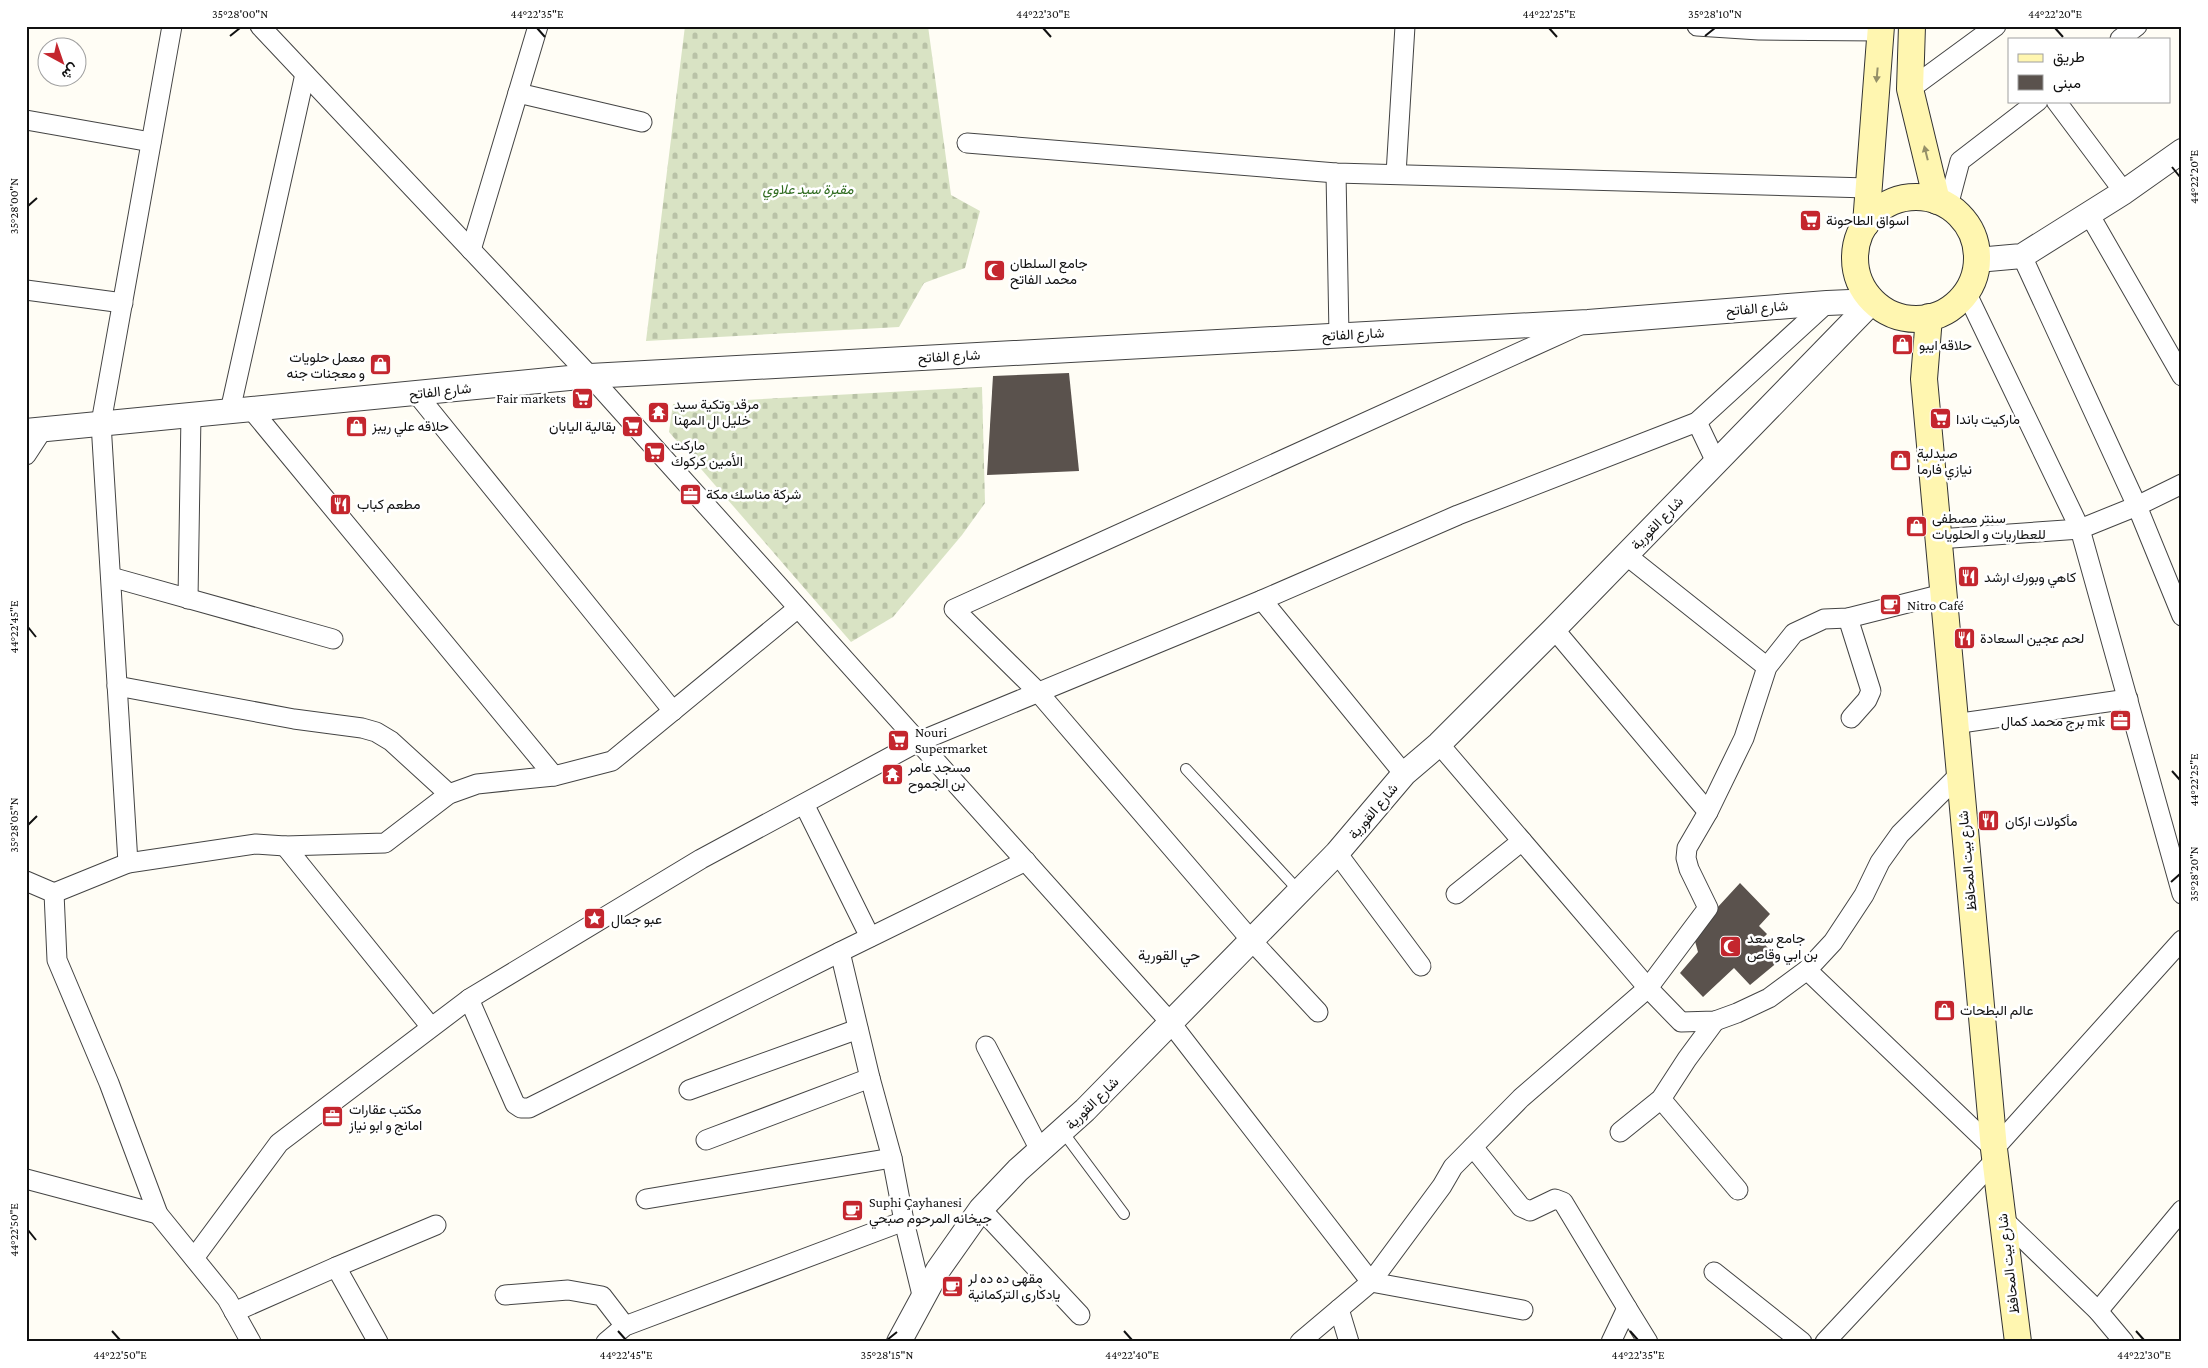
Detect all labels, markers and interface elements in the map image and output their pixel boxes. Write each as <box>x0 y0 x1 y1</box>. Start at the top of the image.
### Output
text: 35°28'00"N <box>212 7 268 21</box>
text: 44°22'35"E <box>511 7 564 21</box>
text: 44°22'30"E <box>1016 7 1070 21</box>
text: 44°22'25"E <box>1522 7 1576 21</box>
text: 35°28'10"N <box>1688 7 1742 21</box>
text: 44°22'20"E <box>2028 7 2083 21</box>
north arrow <box>38 38 88 88</box>
legend <box>2008 38 2170 102</box>
text: طريق <box>2053 49 2085 67</box>
text: ش <box>58 60 82 84</box>
one-way arrow <box>1873 67 1881 83</box>
text: مبنى <box>2053 75 2081 93</box>
one-way arrow <box>1921 146 1929 161</box>
text: 44°22'20"E <box>2187 149 2201 204</box>
text: 35°28'00"N <box>7 178 21 234</box>
park label: مقبرة سيد علاوي <box>763 181 854 201</box>
supermarket icon: اسواق الطاحونة <box>1798 208 1822 232</box>
place label: اسواق الطاحونة <box>1826 212 1909 229</box>
place label: جامع السلطان محمد الفاتح <box>1010 255 1088 290</box>
mosque icon: جامع السلطان محمد الفاتح <box>982 259 1006 283</box>
street label: شارع الفاتح <box>1725 297 1789 322</box>
street label: شارع الفاتح <box>1321 324 1385 347</box>
shop icon: حلاقه ايبو <box>1891 333 1915 357</box>
place label: حلاقه ايبو <box>1919 337 1972 354</box>
street label: شارع الفاتح <box>917 346 981 369</box>
place label: معمل حلويات و معجنات جنه <box>287 349 365 382</box>
shop icon: معمل حلويات و معجنات جنه <box>369 353 393 377</box>
street label: شارع الفاتح <box>408 380 472 405</box>
supermarket icon: Fair markets <box>570 386 594 410</box>
place label: Fair markets <box>496 390 566 406</box>
place label: مرقد وتكية سيد خليل ال المهنا <box>674 396 759 430</box>
temple icon: مرقد وتكية سيد خليل ال المهنا <box>646 400 670 424</box>
supermarket icon: ماركيت باندا <box>1928 407 1952 431</box>
place label: ماركيت باندا <box>1956 411 2020 428</box>
shop icon: حلاقه علي ريبز <box>344 414 368 438</box>
supermarket icon: بقالية اليابان <box>620 414 644 438</box>
place label: حلاقه علي ريبز <box>371 418 449 438</box>
place label: بقالية اليابان <box>549 418 616 435</box>
place label: ماركت الأمين كركوك <box>671 437 743 470</box>
supermarket icon: ماركت الأمين كركوك <box>643 441 667 465</box>
place label: صيدلية نيازي فارما <box>1917 445 1972 481</box>
shop icon: صيدلية نيازي فارما <box>1889 449 1913 473</box>
office icon: شركة مناسك مكة <box>678 482 702 506</box>
place label: شركة مناسك مكة <box>706 486 801 503</box>
restaurant icon: مطعم كباب <box>329 492 353 516</box>
street label: شارع القورية <box>1628 493 1688 555</box>
place label: مطعم كباب <box>357 496 420 513</box>
place label: سنتر مصطفى للعطاريات و الحلويات <box>1932 510 2046 543</box>
shop icon: سنتر مصطفى للعطاريات و الحلويات <box>1904 514 1928 538</box>
restaurant icon: كاهي وبورك ارشد <box>1956 565 1980 589</box>
place label: كاهي وبورك ارشد <box>1984 569 2076 589</box>
cafe icon: Nitro Café <box>1879 593 1903 617</box>
place label: Nitro Café <box>1907 597 1964 613</box>
text: 44°22'45"E <box>7 600 21 653</box>
restaurant icon: لحم عجين السعادة <box>1952 626 1976 650</box>
place label: لحم عجين السعادة <box>1980 630 2084 647</box>
office icon: برج محمد كمال mk <box>2109 709 2133 733</box>
place label: برج محمد كمال mk <box>2001 713 2105 732</box>
place label: Nouri Supermarket <box>915 724 988 756</box>
supermarket icon: Nouri Supermarket <box>887 728 911 752</box>
text: 44°22'25"E <box>2187 753 2201 807</box>
place label: مسجد عامر بن الجموح <box>907 759 971 794</box>
temple icon: مسجد عامر بن الجموح <box>880 763 904 787</box>
street label: شارع القورية <box>1345 780 1403 844</box>
text: 35°28'05"N <box>7 797 21 853</box>
restaurant icon: مأكولات اركان <box>1977 809 2001 833</box>
street label: شارع بيت المحافظ <box>1955 810 1982 912</box>
place label: مأكولات اركان <box>2005 813 2078 830</box>
text: 35°28'20"N <box>2187 846 2201 902</box>
place icon: عبو جمال <box>583 907 607 931</box>
place label: عبو جمال <box>611 911 662 929</box>
place label: جامع سعد بن ابي وقاص <box>1747 930 1818 966</box>
mosque icon: جامع سعد بن ابي وقاص <box>1719 934 1743 958</box>
district label: حي القورية <box>1138 947 1200 968</box>
shop icon: عالم البطحات <box>1932 998 1956 1022</box>
place label: عالم البطحات <box>1960 1002 2034 1019</box>
street label: شارع القورية <box>1062 1073 1124 1135</box>
place label: مكتب عقارات امانج و ابو نياز <box>348 1101 422 1136</box>
office icon: مكتب عقارات امانج و ابو نياز <box>321 1105 345 1129</box>
place label: Suphi Çayhanesi جيخانه المرحوم صبحي <box>869 1194 992 1230</box>
cafe icon: Suphi Çayhanesi جيخانه المرحوم صبحي <box>841 1198 865 1222</box>
text: 44°22'50"E <box>7 1203 21 1257</box>
street label: شارع بيت المحافظ <box>1994 1212 2025 1315</box>
place label: مقهى ده ده لر يادكارى التركمانية <box>967 1270 1060 1303</box>
cafe icon: مقهى ده ده لر يادكارى التركمانية <box>940 1274 964 1298</box>
text: 44°22'50"E <box>93 1348 147 1362</box>
text: 44°22'45"E <box>600 1348 653 1362</box>
text: 35°28'15"N <box>861 1348 914 1362</box>
text: 44°22'40"E <box>1105 1348 1159 1362</box>
text: 44°22'35"E <box>1612 1348 1665 1362</box>
text: 44°22'30"E <box>2117 1348 2171 1362</box>

